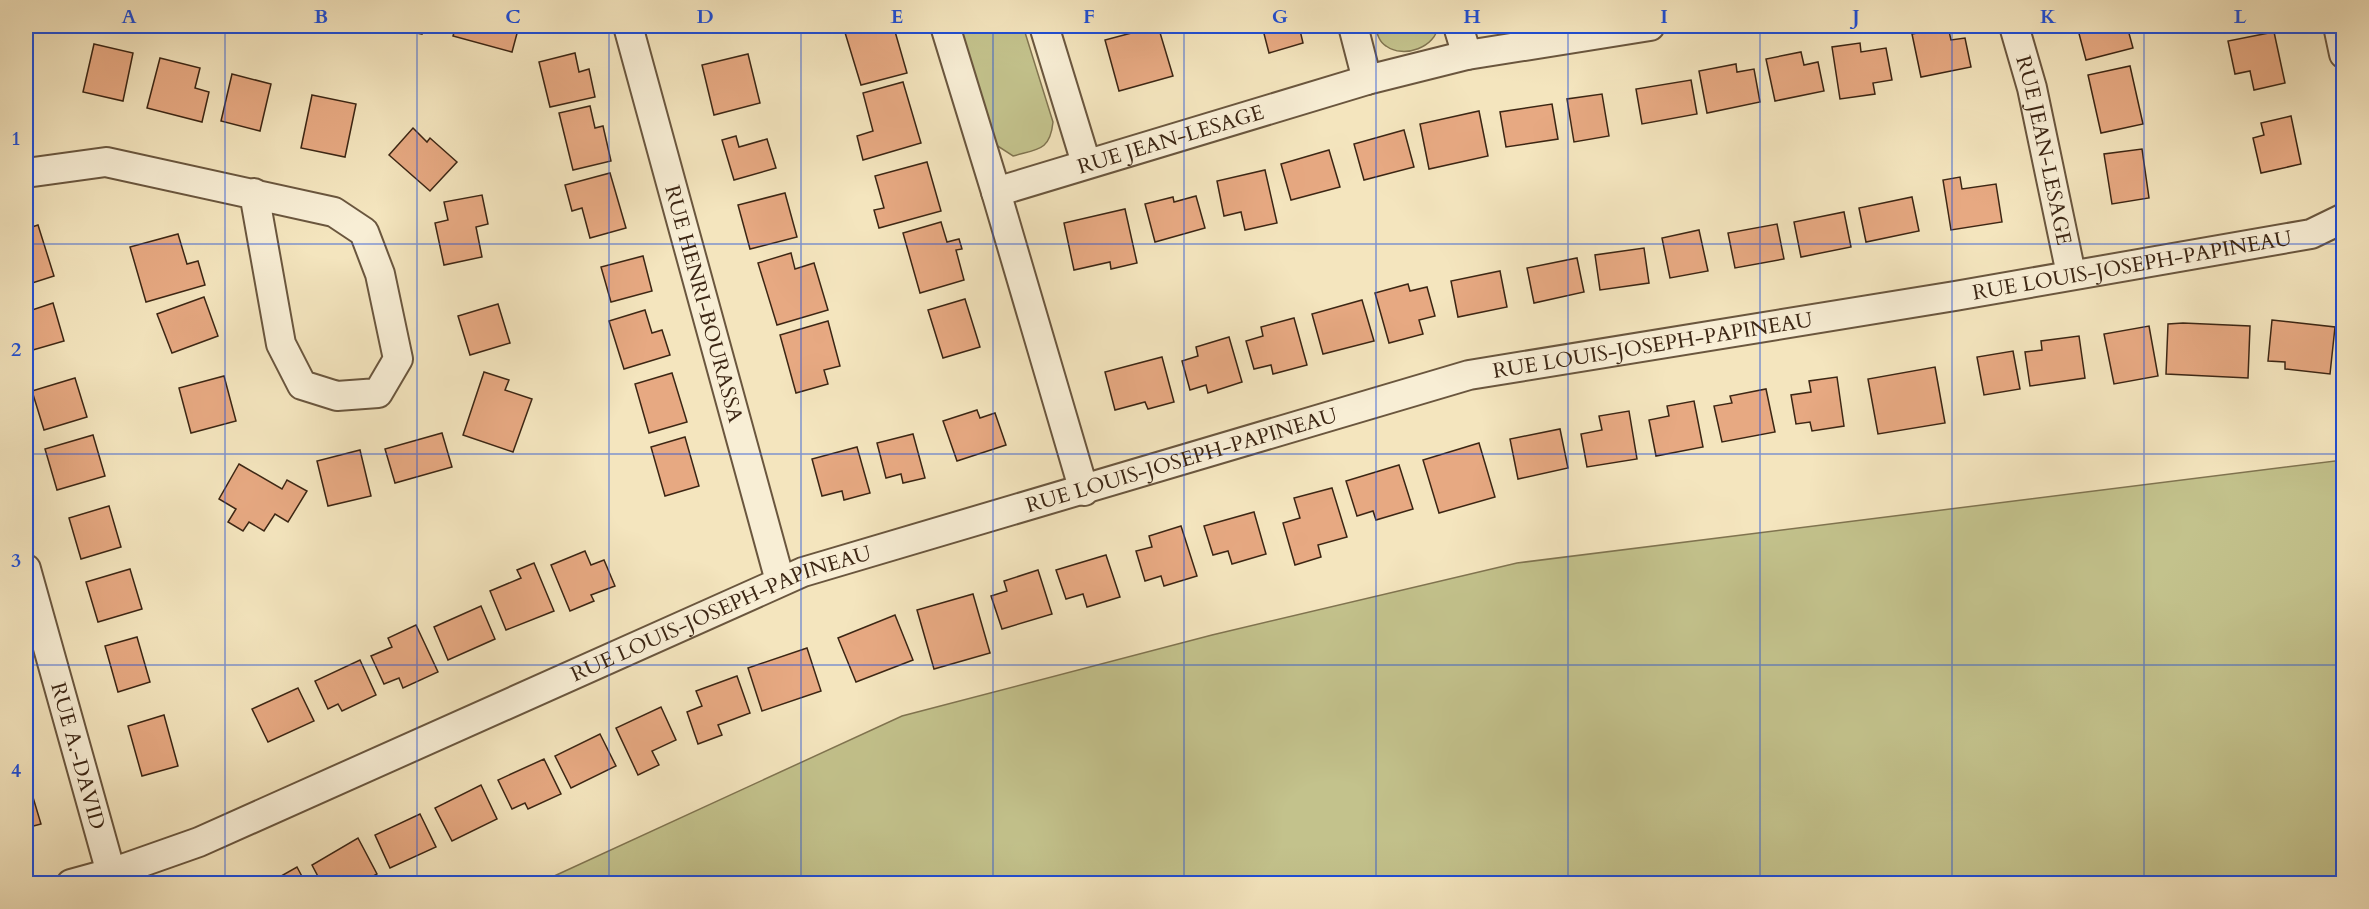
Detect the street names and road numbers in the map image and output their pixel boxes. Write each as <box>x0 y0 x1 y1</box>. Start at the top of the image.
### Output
street label: RUE JEAN-LESAGE <box>2008 52 2079 248</box>
street label: RUE JEAN-LESAGE <box>1074 98 1267 182</box>
street label: RUE HENRI-BOURASSA <box>657 182 750 426</box>
street label: RUE LOUIS-JOSEPH-PAPINEAU <box>1970 224 2294 308</box>
street label: RUE LOUIS-JOSEPH-PAPINEAU <box>1491 305 1815 386</box>
street label: RUE LOUIS-JOSEPH-PAPINEAU <box>1022 401 1341 520</box>
street label: RUE LOUIS-JOSEPH-PAPINEAU <box>566 539 875 689</box>
street label: RUE A.-DAVID <box>43 679 112 833</box>

